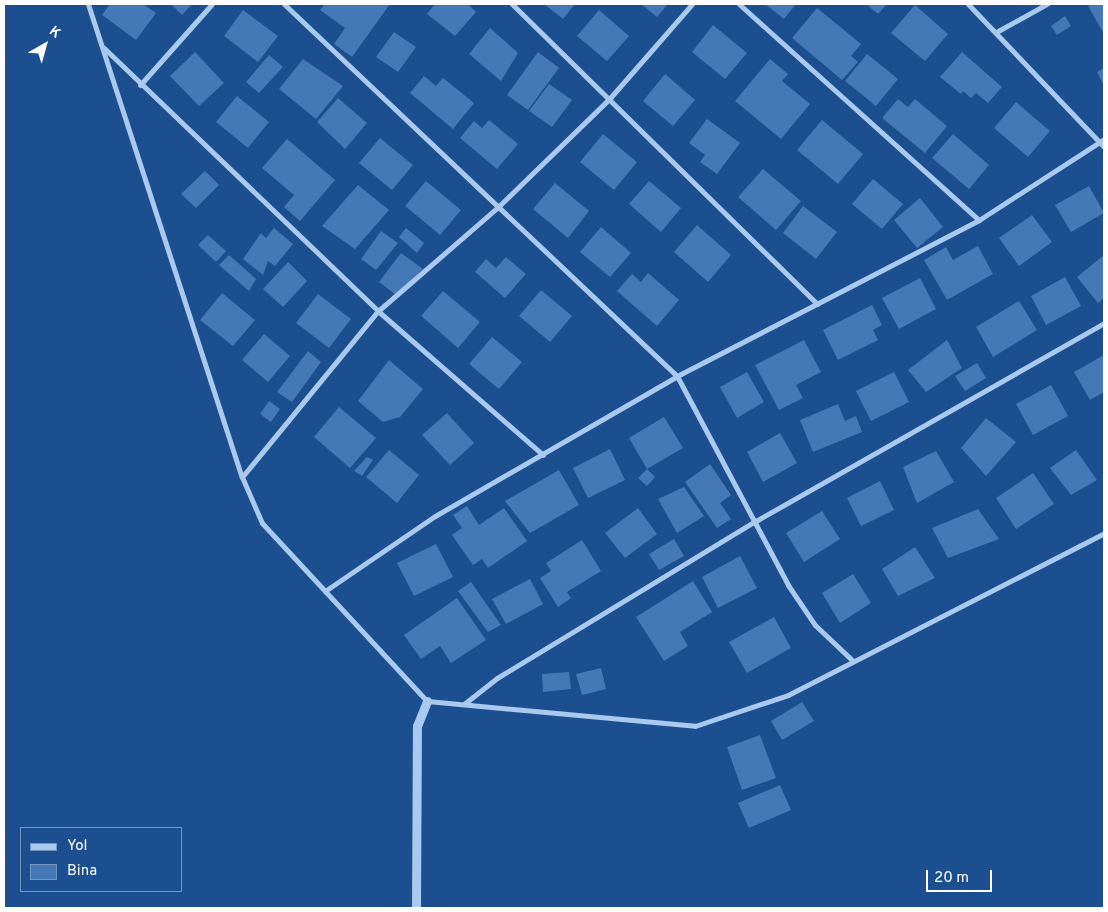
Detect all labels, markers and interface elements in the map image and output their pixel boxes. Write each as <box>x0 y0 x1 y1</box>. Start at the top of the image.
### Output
north arrow <box>20 20 70 70</box>
text: K <box>45 23 64 43</box>
legend <box>20 827 182 892</box>
text: Yol <box>67 837 88 856</box>
scale bar <box>928 860 994 892</box>
text: Bina <box>67 862 97 881</box>
text: 20 m <box>934 869 969 888</box>

